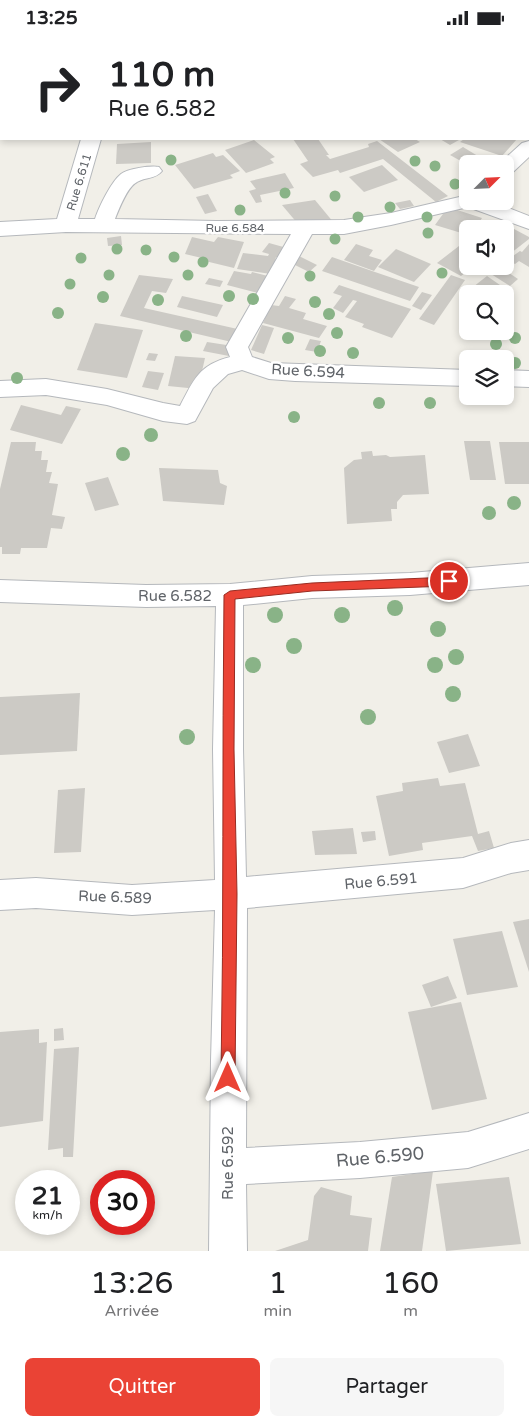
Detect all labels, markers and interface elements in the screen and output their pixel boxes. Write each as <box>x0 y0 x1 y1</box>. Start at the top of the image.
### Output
text: 13:25 <box>25 7 78 29</box>
text: 110 m <box>108 54 215 96</box>
icon: right <box>25 55 90 120</box>
text: Rue 6.582 <box>108 96 216 122</box>
street label: Rue 6.611 <box>64 152 94 212</box>
north arrow <box>459 155 514 210</box>
map controls <box>459 155 514 405</box>
button: sound <box>459 220 514 275</box>
street label: Rue 6.584 <box>205 221 265 235</box>
button: search <box>459 285 514 340</box>
button: layers <box>459 350 514 405</box>
street label: Rue 6.594 <box>271 360 345 382</box>
pin <box>428 560 470 602</box>
icon: arrive <box>435 567 463 595</box>
street label: Rue 6.582 <box>138 587 212 605</box>
street label: Rue 6.591 <box>343 869 419 893</box>
street label: Rue 6.589 <box>78 887 152 907</box>
position arrow <box>201 1051 253 1103</box>
street label: Rue 6.592 <box>219 1126 237 1200</box>
street label: Rue 6.590 <box>335 1142 425 1172</box>
speed limit sign: 30 <box>90 1170 155 1235</box>
text: 21 <box>32 1181 63 1211</box>
text: km/h <box>32 1208 63 1222</box>
text: 13:26 <box>90 1265 173 1302</box>
text: 1 <box>268 1265 287 1302</box>
text: 160 <box>382 1265 439 1302</box>
text: Arrivée <box>105 1301 159 1321</box>
text: min <box>264 1301 292 1321</box>
text: m <box>403 1301 418 1321</box>
button: Quitter <box>25 1358 260 1416</box>
button: Partager <box>270 1358 504 1416</box>

